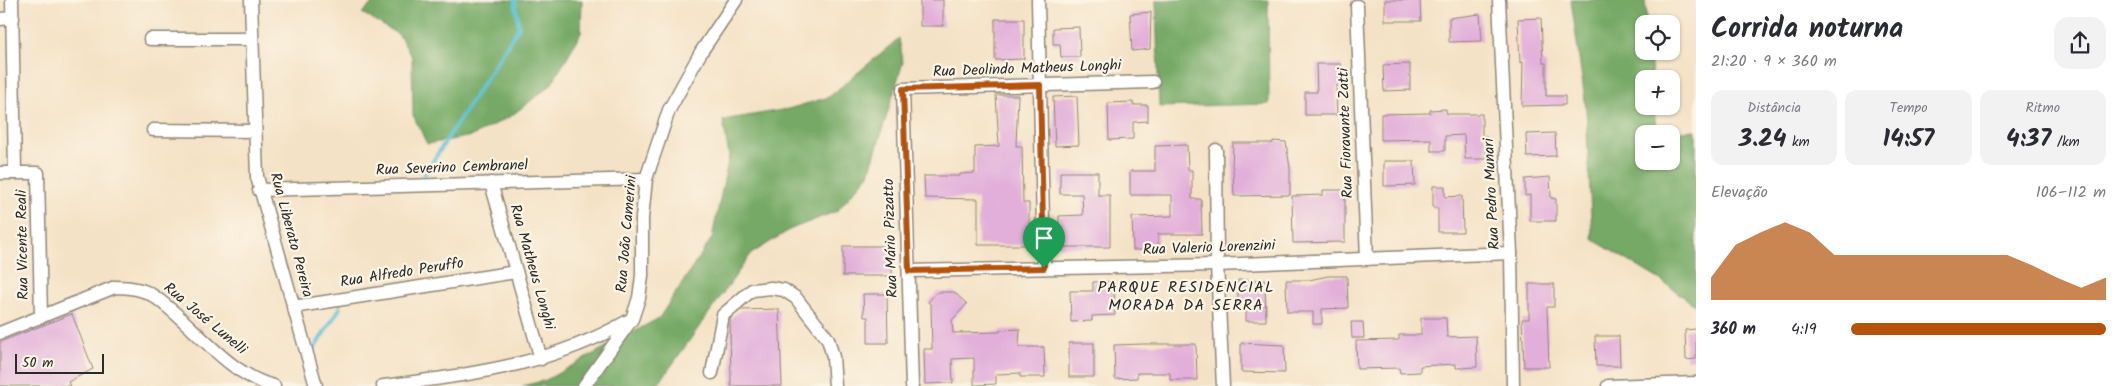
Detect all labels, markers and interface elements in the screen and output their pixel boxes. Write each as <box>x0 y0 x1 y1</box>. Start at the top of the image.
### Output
text: Corrida noturna <box>1711 7 1903 52</box>
map controls <box>1635 15 1680 170</box>
button: locate <box>1635 15 1680 60</box>
button: share <box>2054 17 2106 69</box>
text: 21:20 · 9 × 360 m <box>1711 49 1837 74</box>
street label: Rua Deolindo Matheus Longhi <box>932 54 1123 84</box>
street label: Rua Fioravante Zatti <box>1332 66 1360 199</box>
button: + <box>1635 70 1680 115</box>
text: Distância <box>1747 97 1801 119</box>
text: Tempo <box>1890 97 1927 119</box>
text: Ritmo <box>2026 97 2060 119</box>
text: 3.24 <box>1739 119 1786 159</box>
text: 14:57 <box>1883 119 1934 159</box>
text: 4:37 <box>2006 119 2051 159</box>
button: − <box>1635 125 1680 170</box>
text: km <box>1786 131 1810 153</box>
text: /km <box>2051 131 2080 153</box>
street label: Rua Pedro Munari <box>1477 136 1507 250</box>
street label: Rua Severino Cembranel <box>376 153 529 183</box>
street label: Rua Liberato Pereira <box>263 170 319 300</box>
street label: Rua João Camerini <box>610 173 644 294</box>
street label: Rua Mário Pizzatto <box>877 178 905 298</box>
text: Elevação <box>1711 180 1768 205</box>
text: 106–112 m <box>2036 180 2106 205</box>
street label: Rua Vicente Reali <box>10 188 36 300</box>
street label: Rua Matheus Longhi <box>503 201 562 334</box>
pin <box>1023 217 1065 268</box>
icon: arrive <box>1030 224 1058 252</box>
street label: Rua Valerio Lorenzini <box>1142 234 1277 262</box>
street label: Rua Alfredo Peruffo <box>339 251 466 295</box>
district label: PARQUE RESIDENCIAL MORADA DA SERRA <box>1097 275 1275 318</box>
street label: Rua José Lunelli <box>158 277 253 362</box>
text: 360 m <box>1711 317 1756 342</box>
text: 4:19 <box>1791 317 1817 342</box>
scale bar <box>15 351 104 374</box>
text: 50 m <box>22 352 53 374</box>

